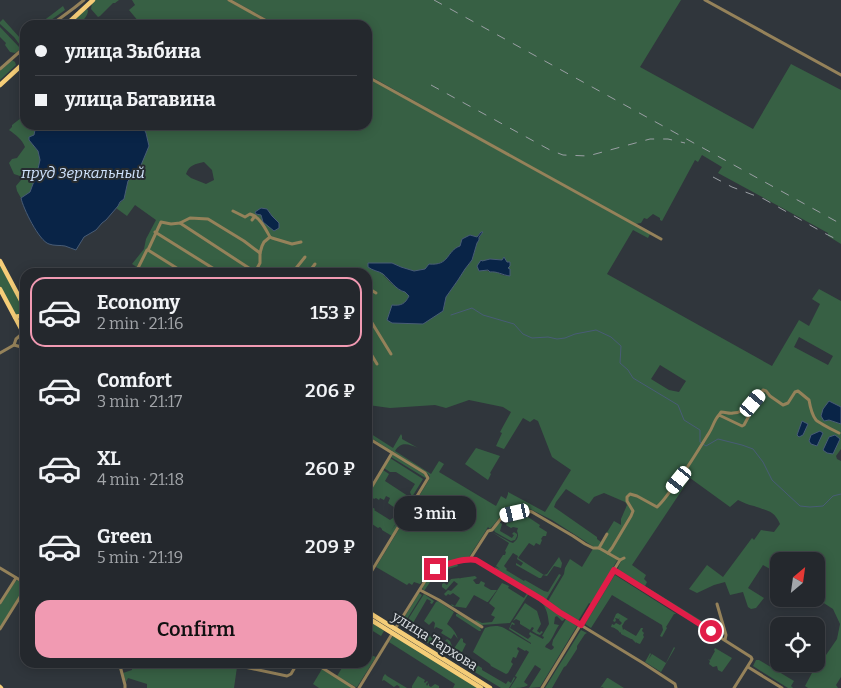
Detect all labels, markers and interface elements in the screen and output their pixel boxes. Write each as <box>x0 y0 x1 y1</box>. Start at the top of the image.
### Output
text: улица Зыбина <box>65 40 201 63</box>
text: улица Батавина <box>65 88 216 111</box>
water label: пруд Зеркальный <box>20 164 145 182</box>
icon: car <box>37 290 82 335</box>
text: Economy <box>97 291 180 314</box>
text: 153 ₽ <box>310 301 355 324</box>
text: 2 min · 21:16 <box>97 314 183 333</box>
icon: car <box>37 368 82 413</box>
text: Comfort <box>97 369 172 392</box>
text: 206 ₽ <box>305 379 355 402</box>
car <box>737 387 768 419</box>
text: 3 min · 21:17 <box>97 392 182 411</box>
icon: car <box>37 446 82 491</box>
text: XL <box>97 447 121 470</box>
text: 260 ₽ <box>305 457 355 480</box>
car <box>663 464 694 496</box>
text: 4 min · 21:18 <box>97 470 184 489</box>
callout: 3 min <box>394 496 476 532</box>
car <box>498 502 531 524</box>
text: 3 min <box>414 504 456 523</box>
icon: car <box>37 524 82 569</box>
text: Green <box>97 525 152 548</box>
text: 209 ₽ <box>305 535 355 558</box>
text: 5 min · 21:19 <box>97 548 183 567</box>
north arrow <box>770 552 825 608</box>
map controls <box>770 552 825 672</box>
route end <box>424 558 446 580</box>
button: Confirm <box>35 600 357 658</box>
street label: улица Тархова <box>388 607 481 674</box>
button: locate <box>770 617 825 672</box>
route start <box>700 620 722 642</box>

